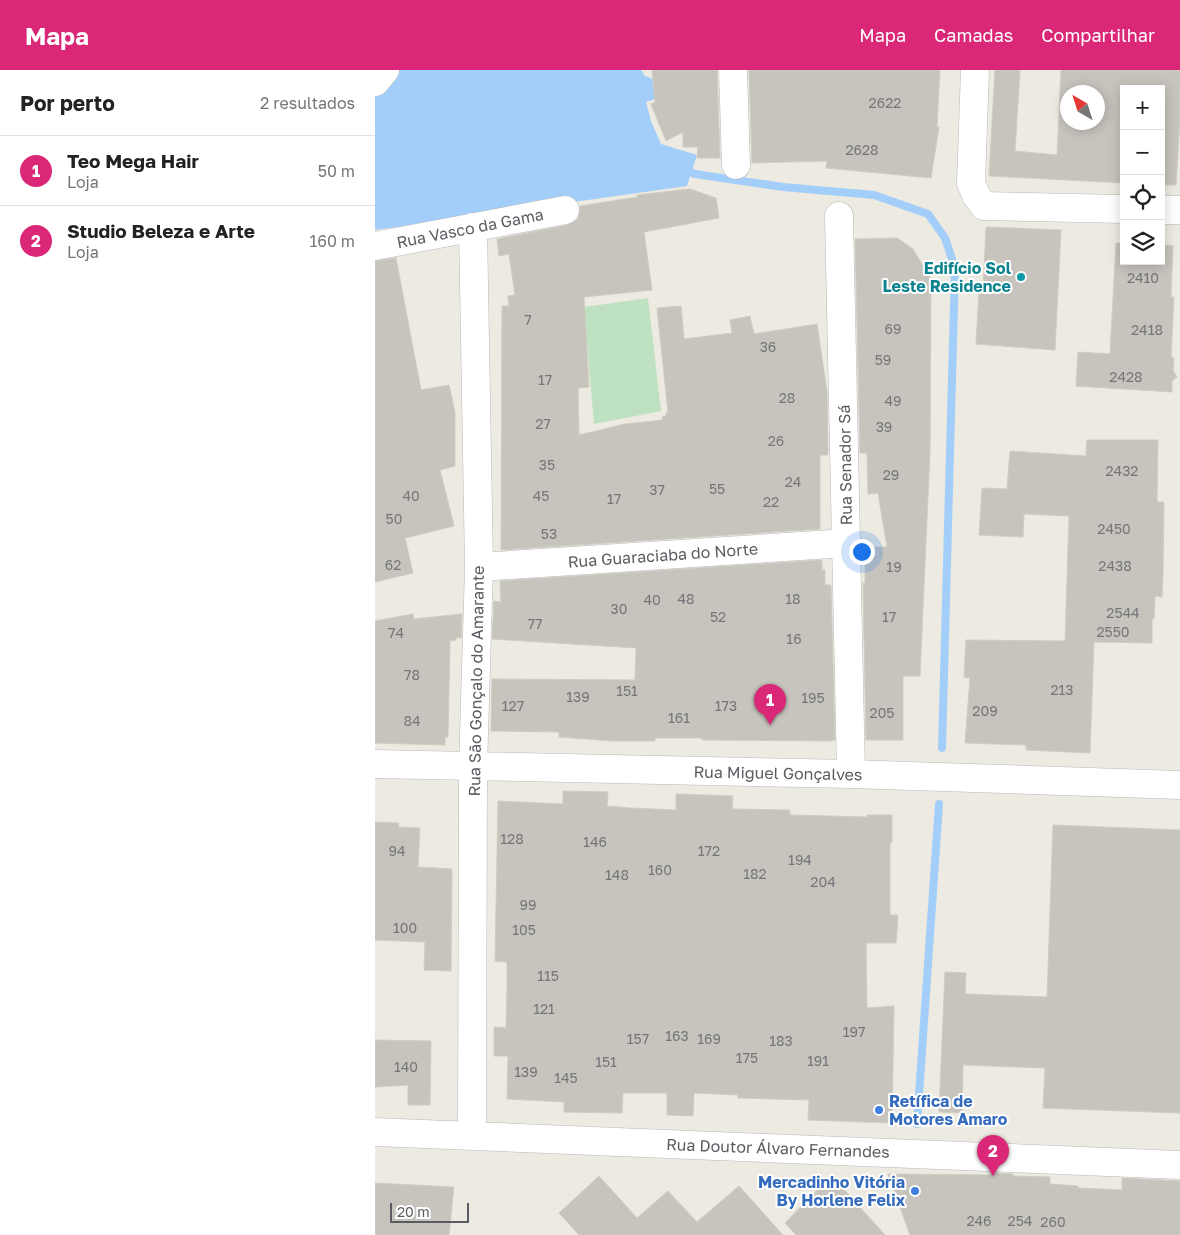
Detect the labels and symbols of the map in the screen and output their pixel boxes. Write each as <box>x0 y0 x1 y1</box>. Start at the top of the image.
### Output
north arrow <box>1060 85 1105 130</box>
house number: 2622 <box>869 94 901 111</box>
house number: 2628 <box>845 141 879 158</box>
street label: Rua Vasco da Gama <box>395 204 545 252</box>
place label: Edifício Sol Leste Residence <box>882 258 1012 296</box>
house number: 2410 <box>1127 269 1159 286</box>
marker: Edifício Sol Leste Residence <box>1015 271 1027 283</box>
house number: 7 <box>524 311 532 328</box>
house number: 69 <box>885 320 901 337</box>
house number: 2418 <box>1131 321 1163 338</box>
house number: 36 <box>760 338 776 355</box>
house number: 59 <box>875 351 891 368</box>
house number: 2428 <box>1109 368 1143 385</box>
house number: 17 <box>538 371 552 388</box>
house number: 28 <box>779 389 795 406</box>
house number: 49 <box>884 392 902 409</box>
street label: Rua Senador Sá <box>834 405 856 525</box>
house number: 27 <box>535 415 551 432</box>
house number: 39 <box>876 418 892 435</box>
house number: 26 <box>768 432 784 449</box>
house number: 35 <box>539 456 555 473</box>
house number: 2432 <box>1106 462 1138 479</box>
house number: 29 <box>883 466 899 483</box>
house number: 24 <box>785 473 801 490</box>
house number: 55 <box>709 480 725 497</box>
house number: 37 <box>649 481 665 498</box>
house number: 40 <box>402 487 420 504</box>
house number: 45 <box>533 487 549 504</box>
house number: 17 <box>607 490 621 507</box>
house number: 22 <box>763 493 779 510</box>
house number: 50 <box>386 510 402 527</box>
house number: 2450 <box>1097 520 1131 537</box>
house number: 53 <box>541 525 557 542</box>
street label: Rua Guaraciaba do Norte <box>567 538 759 572</box>
your location <box>849 539 875 565</box>
house number: 62 <box>385 556 401 573</box>
house number: 2438 <box>1098 557 1132 574</box>
house number: 19 <box>886 558 902 575</box>
street label: Rua São Gonçalo do Amarante <box>464 565 488 797</box>
house number: 48 <box>677 590 695 607</box>
house number: 18 <box>785 590 801 607</box>
house number: 40 <box>643 591 661 608</box>
house number: 30 <box>611 600 627 617</box>
house number: 2544 <box>1106 604 1140 621</box>
house number: 52 <box>710 608 726 625</box>
house number: 17 <box>882 608 896 625</box>
house number: 77 <box>528 615 542 632</box>
house number: 2550 <box>1096 623 1130 640</box>
house number: 74 <box>388 624 404 641</box>
house number: 16 <box>786 630 802 647</box>
house number: 78 <box>404 666 420 683</box>
house number: 213 <box>1050 681 1074 698</box>
house number: 151 <box>616 682 638 699</box>
pin: 1 <box>754 684 786 725</box>
house number: 139 <box>566 688 590 705</box>
house number: 195 <box>801 689 825 706</box>
house number: 127 <box>502 697 524 714</box>
house number: 173 <box>715 697 737 714</box>
house number: 209 <box>972 702 998 719</box>
house number: 205 <box>870 704 894 721</box>
house number: 161 <box>668 709 690 726</box>
house number: 84 <box>403 712 421 729</box>
street label: Rua Miguel Gonçalves <box>693 762 863 784</box>
house number: 128 <box>500 830 524 847</box>
house number: 146 <box>583 833 607 850</box>
house number: 94 <box>388 842 406 859</box>
house number: 172 <box>698 842 720 859</box>
house number: 194 <box>788 851 812 868</box>
house number: 160 <box>648 861 672 878</box>
house number: 182 <box>743 865 767 882</box>
house number: 148 <box>605 866 629 883</box>
house number: 204 <box>810 873 836 890</box>
house number: 99 <box>520 896 536 913</box>
house number: 100 <box>393 919 417 936</box>
house number: 105 <box>512 921 536 938</box>
house number: 115 <box>537 967 559 984</box>
house number: 121 <box>533 1000 555 1017</box>
house number: 197 <box>843 1023 865 1040</box>
house number: 163 <box>665 1027 689 1044</box>
house number: 157 <box>627 1030 649 1047</box>
house number: 169 <box>697 1030 721 1047</box>
house number: 183 <box>769 1032 793 1049</box>
house number: 175 <box>736 1049 758 1066</box>
house number: 191 <box>807 1052 829 1069</box>
house number: 151 <box>595 1053 617 1070</box>
house number: 140 <box>394 1058 418 1075</box>
house number: 139 <box>514 1063 538 1080</box>
house number: 145 <box>554 1069 578 1086</box>
place label: Retífica de Motores Amaro <box>889 1091 1008 1129</box>
marker: Retífica de Motores Amaro <box>873 1104 885 1116</box>
street label: Rua Doutor Álvaro Fernandes <box>666 1134 890 1162</box>
pin: 2 <box>977 1135 1009 1176</box>
place label: Mercadinho Vitória By Horlene Felix <box>758 1172 906 1210</box>
marker: Mercadinho Vitória By Horlene Felix <box>909 1185 921 1197</box>
scale bar <box>390 1200 469 1223</box>
house number: 246 <box>966 1212 992 1229</box>
house number: 254 <box>1008 1212 1032 1229</box>
house number: 260 <box>1040 1213 1066 1230</box>

